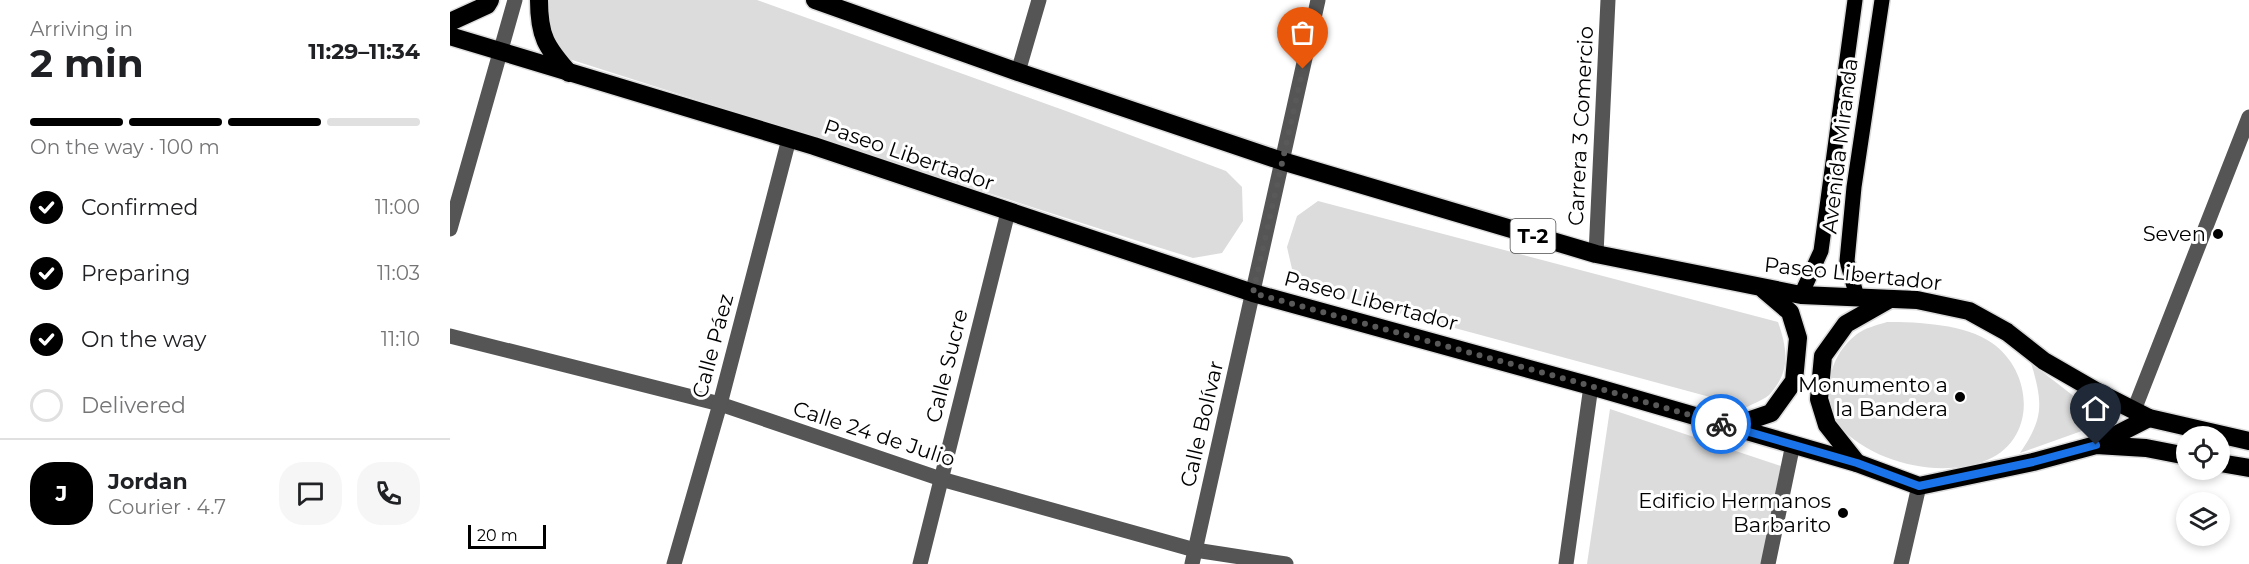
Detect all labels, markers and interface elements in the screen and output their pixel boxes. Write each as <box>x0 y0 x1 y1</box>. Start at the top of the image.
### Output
pin <box>1277 7 1328 69</box>
icon: bag <box>1286 16 1319 49</box>
text: Arriving in <box>30 17 133 41</box>
street label: Carrera 3 Comercio <box>1563 25 1598 227</box>
text: 11:29–11:34 <box>308 38 420 65</box>
text: 2 min <box>30 39 144 87</box>
street label: Avenida Miranda <box>1816 57 1863 235</box>
street label: Paseo Libertador <box>821 114 998 195</box>
text: On the way · 100 m <box>30 135 220 159</box>
icon: check <box>30 191 63 224</box>
text: Confirmed <box>81 194 198 221</box>
text: 11:00 <box>375 195 420 219</box>
road number: T-2 <box>1510 219 1556 253</box>
place label: Seven <box>2143 221 2206 246</box>
marker: Seven <box>2211 227 2225 241</box>
street label: Paseo Libertador <box>1763 252 1943 295</box>
icon: check <box>30 257 63 290</box>
text: Preparing <box>81 260 190 287</box>
text: 11:03 <box>377 261 420 285</box>
street label: Paseo Libertador <box>1282 265 1461 336</box>
street label: Calle Páez <box>687 291 738 401</box>
street label: Calle Sucre <box>920 306 973 425</box>
icon: check <box>30 323 63 356</box>
text: On the way <box>81 326 206 353</box>
text: 11:10 <box>381 327 420 351</box>
street label: Calle Bolívar <box>1175 358 1228 489</box>
place label: Monumento a la Bandera <box>1798 372 1948 421</box>
pin <box>2070 383 2121 445</box>
marker: Monumento a la Bandera <box>1953 390 1967 404</box>
text: Delivered <box>81 392 186 419</box>
icon: home <box>2079 392 2112 425</box>
courier <box>1691 394 1751 454</box>
street label: Calle 24 de Julio <box>790 396 958 472</box>
icon: bike <box>1705 408 1738 441</box>
map controls <box>2176 426 2230 546</box>
button: locate <box>2176 426 2230 480</box>
button: chat <box>279 462 342 525</box>
button: phone <box>357 462 420 525</box>
text: Jordan <box>108 468 188 495</box>
text: J <box>56 480 67 507</box>
place label: Edificio Hermanos Barbarito <box>1638 488 1831 537</box>
button: layers <box>2176 492 2230 546</box>
text: Courier · 4.7 <box>108 495 226 519</box>
marker: Edificio Hermanos Barbarito <box>1836 506 1850 520</box>
scale bar <box>468 522 546 550</box>
text: 20 m <box>477 526 518 545</box>

